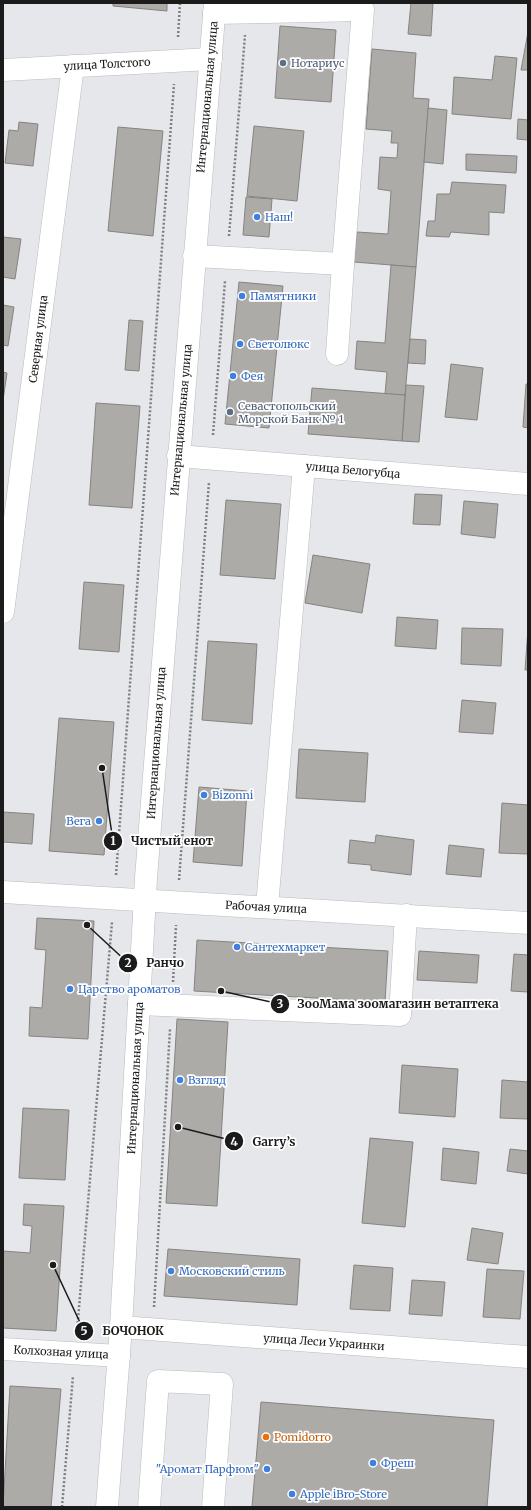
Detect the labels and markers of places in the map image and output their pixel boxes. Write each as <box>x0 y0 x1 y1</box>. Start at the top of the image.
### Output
place label: Нотариус <box>291 56 345 70</box>
marker: Нотариус <box>278 58 288 68</box>
place label: Наш! <box>265 210 293 224</box>
marker: Наш! <box>252 212 262 222</box>
place label: Памятники <box>250 289 317 303</box>
marker: Памятники <box>237 291 247 301</box>
place label: Светолюкс <box>248 337 310 351</box>
marker: Светолюкс <box>235 339 245 349</box>
place label: Фея <box>241 369 264 383</box>
marker: Фея <box>228 371 238 381</box>
place label: Севастопольский Морской Банк № 1 <box>238 399 344 426</box>
marker: Севастопольский Морской Банк № 1 <box>225 407 235 417</box>
place label: Bizonni <box>212 788 254 802</box>
marker: Bizonni <box>199 790 209 800</box>
place label: Вега <box>66 814 91 828</box>
marker: Вега <box>94 816 104 826</box>
callout: Чистый енот <box>103 829 221 853</box>
place label: Сантехмаркет <box>245 940 326 954</box>
marker: Сантехмаркет <box>232 942 242 952</box>
callout: Ранчо <box>118 951 192 975</box>
place label: Царство ароматов <box>78 982 181 996</box>
marker: Царство ароматов <box>65 984 75 994</box>
callout: ЗооМама зоомагазин ветаптека <box>270 992 507 1016</box>
place label: Взгляд <box>188 1073 226 1087</box>
marker: Взгляд <box>175 1075 185 1085</box>
callout: Garry’s <box>224 1129 303 1153</box>
place label: Московский стиль <box>179 1264 285 1278</box>
marker: Московский стиль <box>166 1266 176 1276</box>
callout: БОЧОНОК <box>74 1319 172 1343</box>
place label: Pomidorro <box>274 1430 331 1444</box>
marker: Pomidorro <box>261 1432 271 1442</box>
place label: Фреш <box>381 1456 414 1470</box>
marker: Фреш <box>368 1458 378 1468</box>
place label: "Аромат Парфюм" <box>156 1462 259 1476</box>
marker: "Аромат Парфюм" <box>262 1464 272 1474</box>
place label: Apple iBro-Store <box>299 1487 387 1501</box>
marker: Apple iBro-Store <box>287 1489 297 1499</box>

